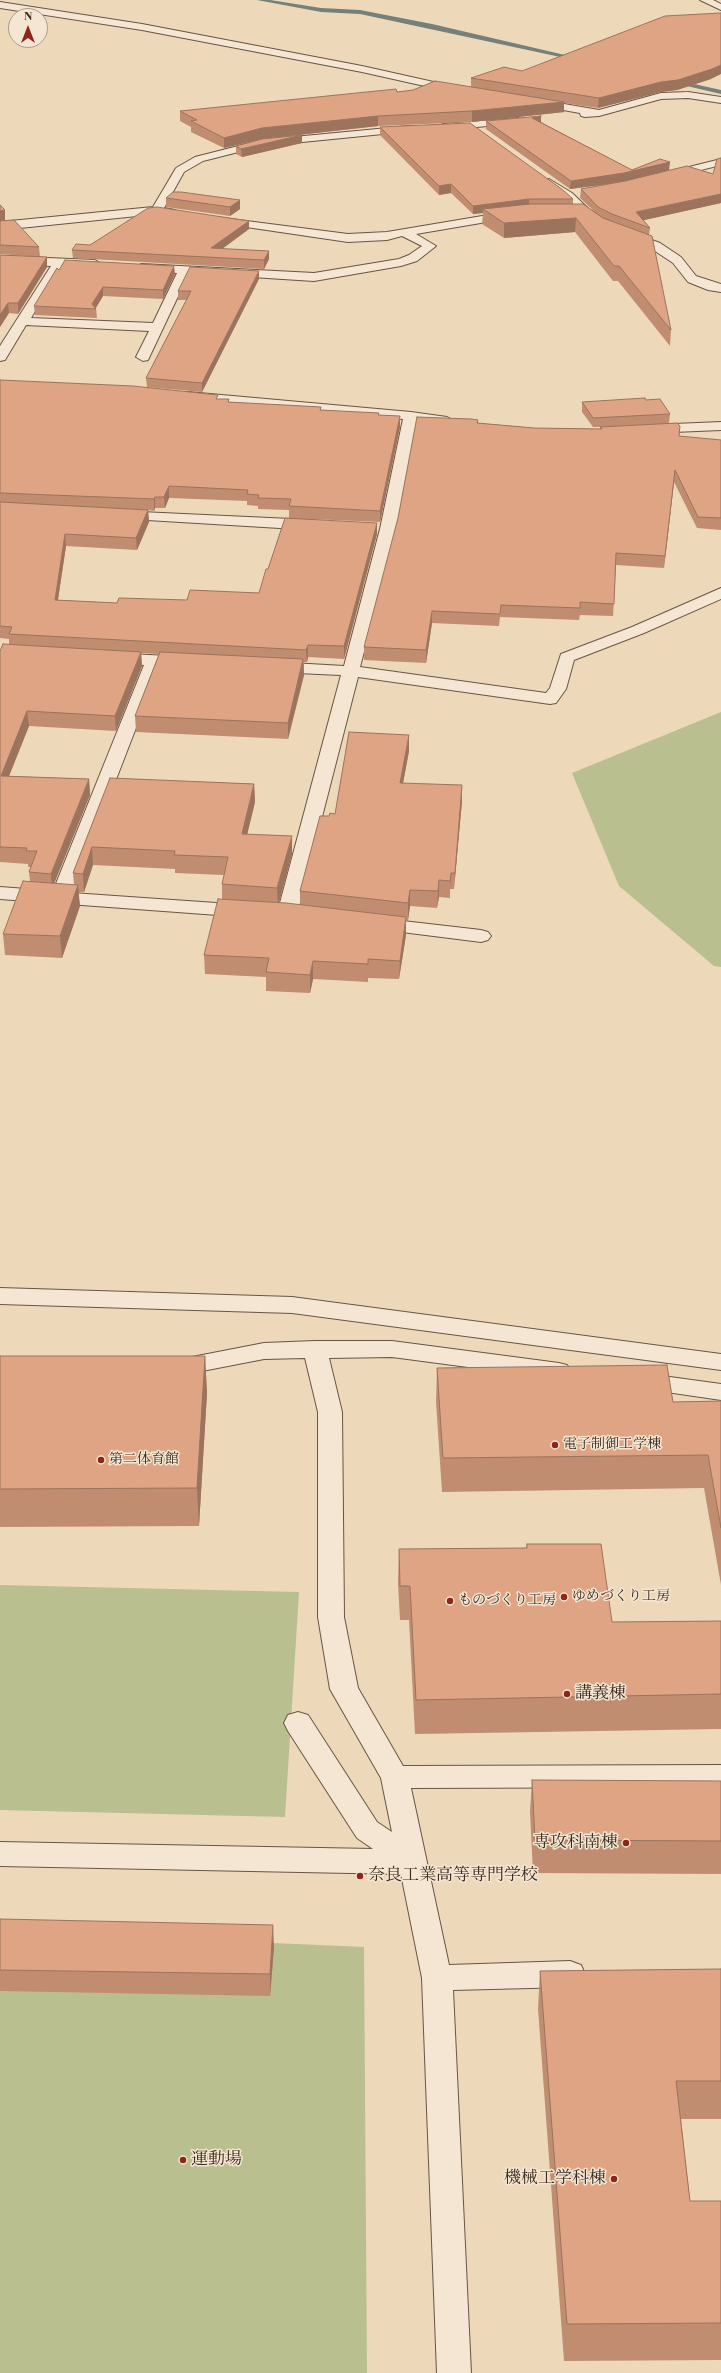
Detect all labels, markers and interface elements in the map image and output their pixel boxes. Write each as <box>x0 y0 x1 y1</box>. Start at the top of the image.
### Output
north arrow <box>8 8 48 48</box>
text: N <box>24 10 32 24</box>
place label: 電子制御工学棟 <box>563 1437 661 1453</box>
marker: 電子制御工学棟 <box>550 1440 560 1450</box>
place label: 第二体育館 <box>109 1452 179 1468</box>
marker: 第二体育館 <box>96 1455 106 1465</box>
place label: ゆめづくり工房 <box>572 1589 670 1605</box>
marker: ゆめづくり工房 <box>559 1592 569 1602</box>
place label: ものづくり工房 <box>458 1593 556 1609</box>
marker: ものづくり工房 <box>445 1596 455 1606</box>
place label: 講義棟 <box>575 1684 626 1704</box>
marker: 講義棟 <box>562 1689 572 1699</box>
place label: 専攻科南棟 <box>533 1833 618 1853</box>
marker: 専攻科南棟 <box>621 1838 631 1848</box>
place label: 奈良工業高等専門学校 <box>368 1866 538 1886</box>
marker: 奈良工業高等専門学校 <box>355 1871 365 1881</box>
place label: 運動場 <box>191 2150 242 2170</box>
marker: 運動場 <box>178 2155 188 2165</box>
place label: 機械工学科棟 <box>504 2169 606 2189</box>
marker: 機械工学科棟 <box>609 2174 619 2184</box>

